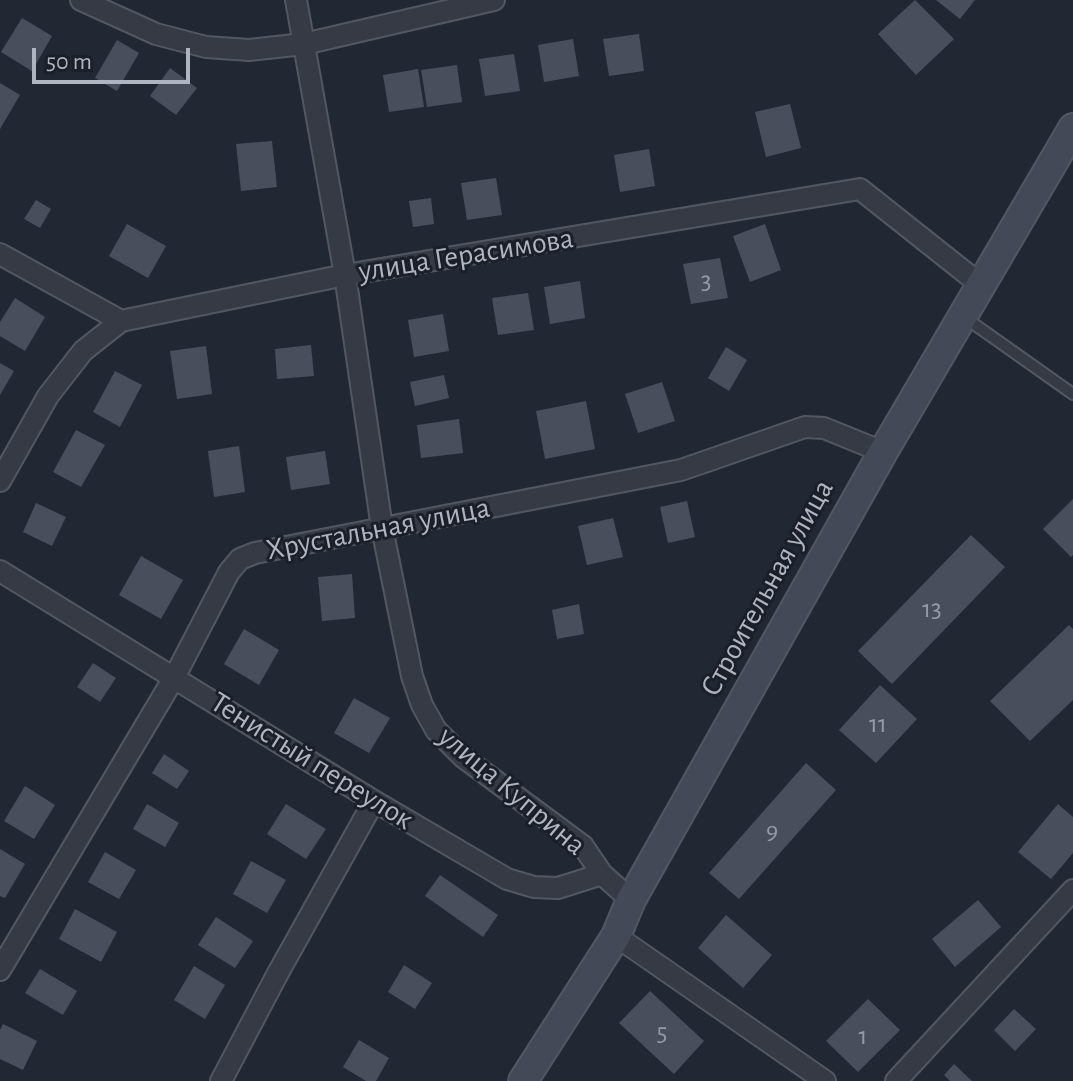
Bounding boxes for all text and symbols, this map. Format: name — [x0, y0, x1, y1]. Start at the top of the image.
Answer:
scale bar — [36, 32, 194, 82]
text: 50 m — [46, 50, 92, 74]
street label: улица Герасимова — [356, 220, 576, 290]
house number: 3 — [701, 265, 711, 297]
street label: Строительная улица — [693, 473, 841, 703]
street label: Хрустальная улица — [263, 490, 493, 568]
house number: 13 — [922, 593, 942, 625]
street label: Тенистый переулок — [204, 684, 420, 838]
house number: 11 — [869, 708, 887, 740]
street label: улица Куприна — [431, 719, 593, 863]
house number: 9 — [766, 815, 778, 847]
house number: 5 — [657, 1016, 667, 1048]
house number: 1 — [859, 1020, 867, 1052]

